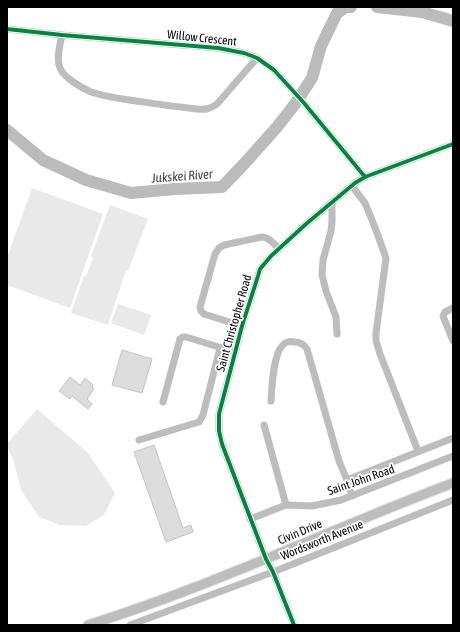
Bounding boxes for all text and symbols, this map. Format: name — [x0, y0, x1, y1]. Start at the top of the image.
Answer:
street label: Willow Crescent — [167, 27, 238, 49]
water label: Jukskei River — [150, 166, 214, 186]
street label: Saint Christopher Road — [213, 273, 255, 373]
street label: Saint John Road — [326, 462, 396, 498]
street label: Civin Drive — [276, 516, 324, 548]
street label: Wordsworth Avenue — [279, 517, 365, 563]

